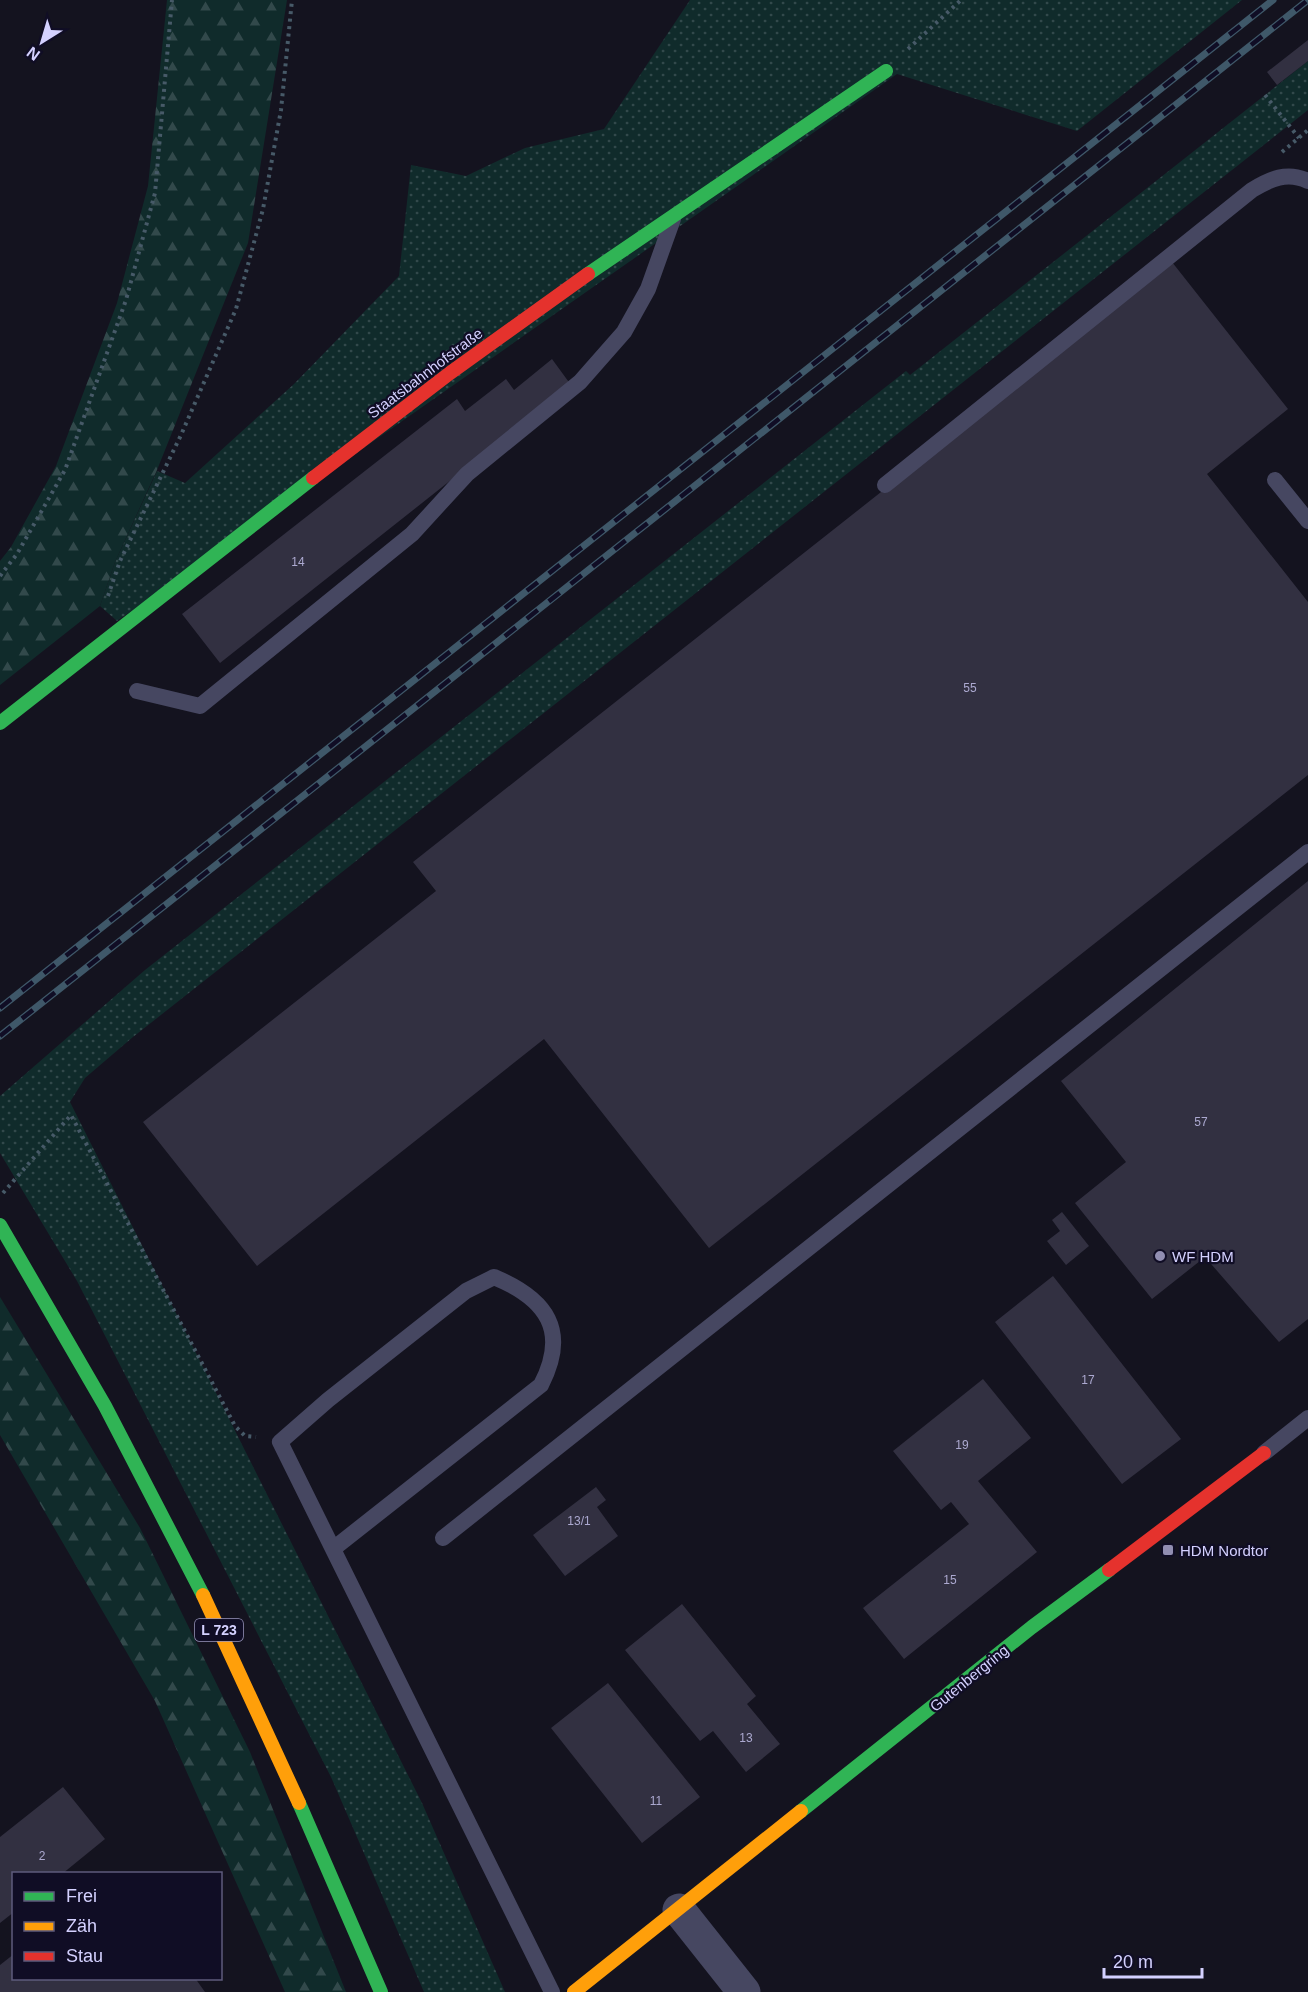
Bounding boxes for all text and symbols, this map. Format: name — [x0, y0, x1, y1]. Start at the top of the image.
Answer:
north arrow — [12, 12, 72, 72]
text: N — [24, 43, 43, 64]
street label: Staatsbahnhofstraße — [364, 324, 486, 422]
house number: 14 — [291, 555, 305, 569]
house number: 55 — [963, 681, 977, 695]
house number: 57 — [1194, 1115, 1208, 1129]
place label: WF HDM — [1172, 1248, 1234, 1265]
marker: WF HDM — [1153, 1249, 1167, 1263]
house number: 17 — [1081, 1373, 1095, 1387]
house number: 19 — [955, 1438, 969, 1452]
house number: 13/1 — [567, 1514, 591, 1528]
place label: HDM Nordtor — [1180, 1542, 1268, 1559]
marker: HDM Nordtor — [1161, 1543, 1175, 1557]
house number: 15 — [943, 1573, 957, 1587]
road number: L 723 — [195, 1619, 243, 1641]
street label: Gutenbergring — [926, 1641, 1012, 1715]
house number: 13 — [739, 1731, 753, 1745]
house number: 11 — [650, 1794, 663, 1808]
house number: 2 — [39, 1849, 46, 1863]
legend — [12, 1872, 222, 1980]
text: Frei — [66, 1886, 97, 1906]
text: Zäh — [66, 1916, 97, 1936]
scale bar — [1104, 1941, 1202, 1979]
text: Stau — [66, 1946, 103, 1966]
text: 20 m — [1113, 1952, 1153, 1972]

